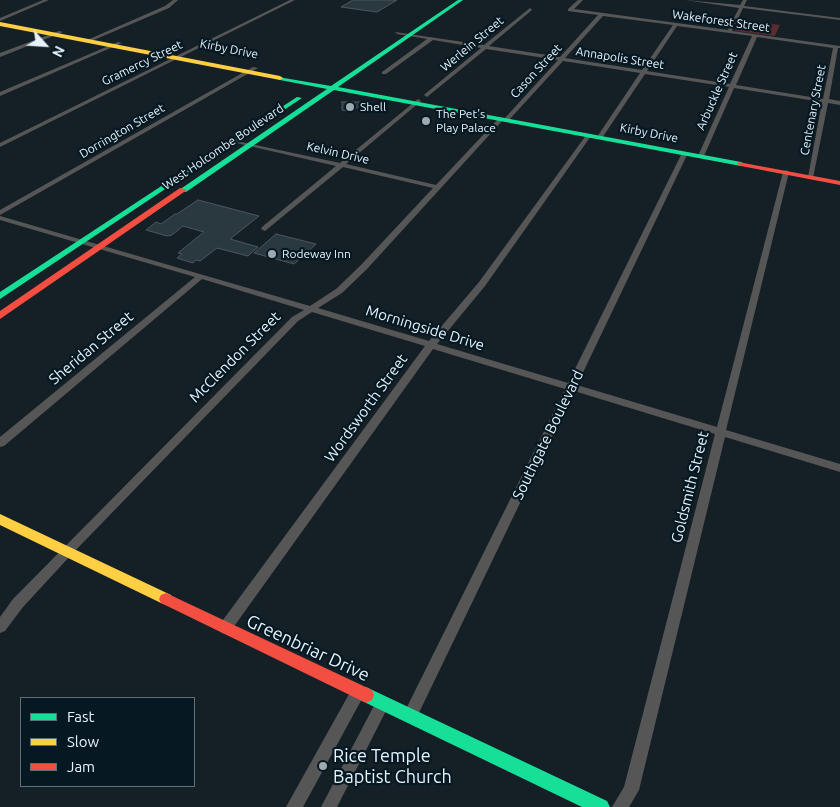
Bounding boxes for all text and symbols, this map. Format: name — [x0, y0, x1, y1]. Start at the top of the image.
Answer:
street label: Wakeforest Street — [671, 7, 771, 35]
street label: Werlein Street — [438, 13, 506, 75]
north arrow — [20, 20, 70, 70]
street label: Kirby Drive — [199, 36, 259, 62]
street label: Gramercy Street — [99, 37, 185, 89]
street label: Cason Street — [507, 41, 565, 101]
text: N — [49, 43, 68, 60]
street label: Annapolis Street — [575, 44, 665, 72]
street label: Arbuckle Street — [693, 50, 741, 132]
street label: Centenary Street — [797, 63, 829, 157]
place label: Shell — [360, 100, 386, 114]
street label: Dorrington Street — [77, 101, 167, 161]
street label: West Holcombe Boulevard — [160, 101, 286, 193]
marker: Shell — [344, 101, 356, 113]
place label: The Pet's Play Palace — [436, 107, 496, 135]
marker: The Pet's Play Palace — [420, 115, 432, 127]
street label: Kirby Drive — [619, 120, 679, 146]
street label: Kelvin Drive — [305, 139, 371, 167]
place label: Rodeway Inn — [282, 247, 351, 261]
marker: Rodeway Inn — [266, 248, 278, 260]
street label: Morningside Drive — [364, 301, 486, 355]
street label: Sheridan Street — [45, 308, 137, 388]
street label: McClendon Street — [186, 308, 284, 406]
street label: Wordsworth Street — [321, 350, 411, 466]
street label: Southgate Boulevard — [509, 367, 587, 503]
street label: Goldsmith Street — [667, 429, 713, 545]
street label: Greenbriar Drive — [243, 610, 373, 686]
legend — [20, 697, 195, 787]
text: Fast — [67, 708, 94, 725]
text: Slow — [67, 733, 99, 750]
place label: Rice Temple Baptist Church — [333, 745, 452, 788]
text: Jam — [67, 758, 95, 775]
marker: Rice Temple Baptist Church — [317, 760, 329, 772]

